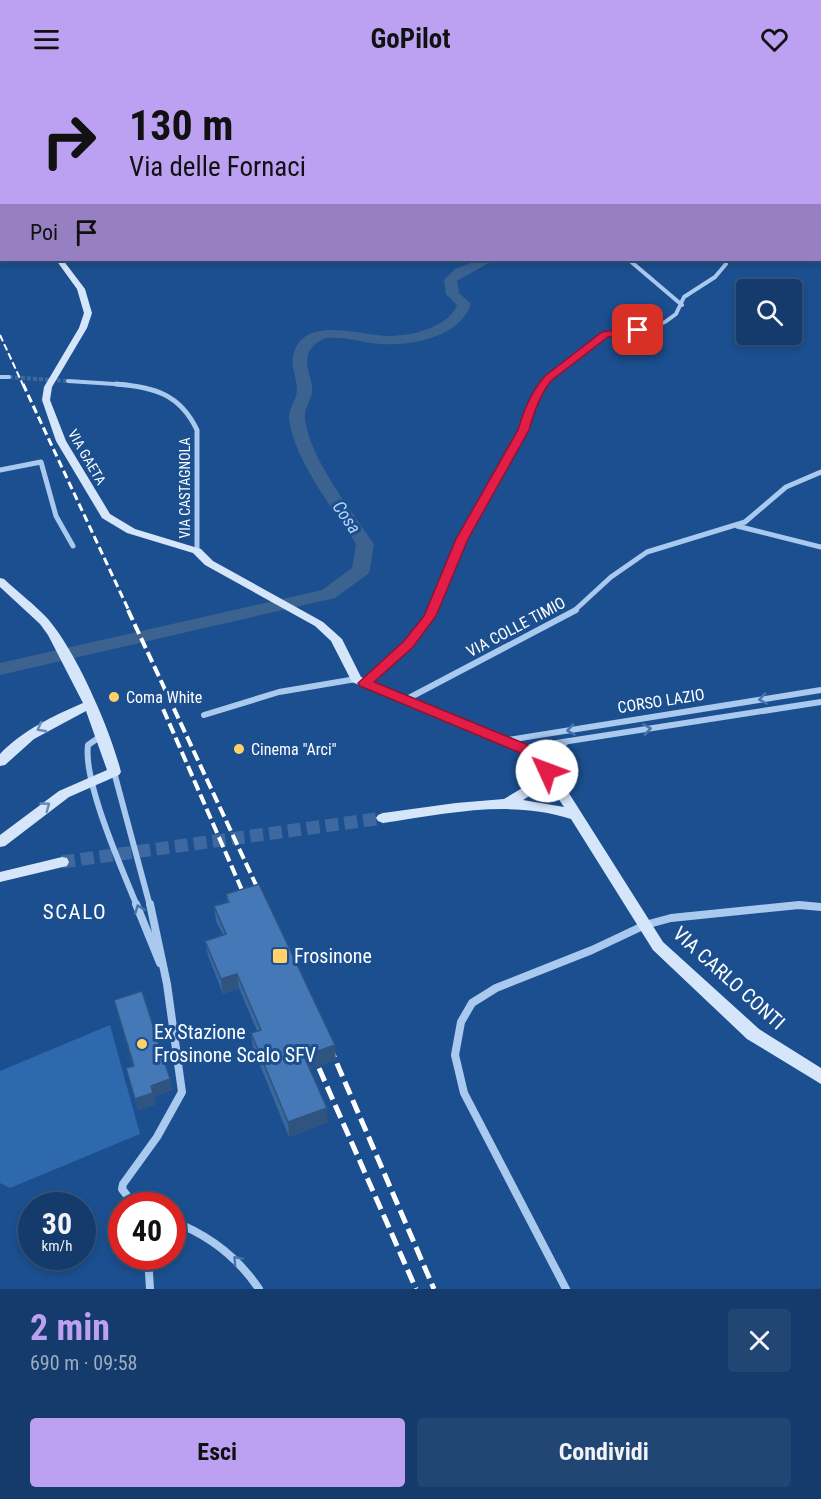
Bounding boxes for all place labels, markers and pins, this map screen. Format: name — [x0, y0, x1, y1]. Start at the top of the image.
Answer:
pin — [612, 304, 663, 355]
place label: Coma White — [126, 688, 202, 707]
marker: Coma White — [107, 690, 121, 704]
place label: Cinema "Arci" — [251, 740, 337, 759]
marker: Cinema "Arci" — [232, 742, 246, 756]
place label: Frosinone — [294, 944, 372, 968]
marker: Frosinone — [271, 947, 289, 965]
place label: Ex Stazione Frosinone Scalo SFV — [154, 1020, 316, 1067]
marker: Ex Stazione Frosinone Scalo SFV — [135, 1037, 149, 1051]

